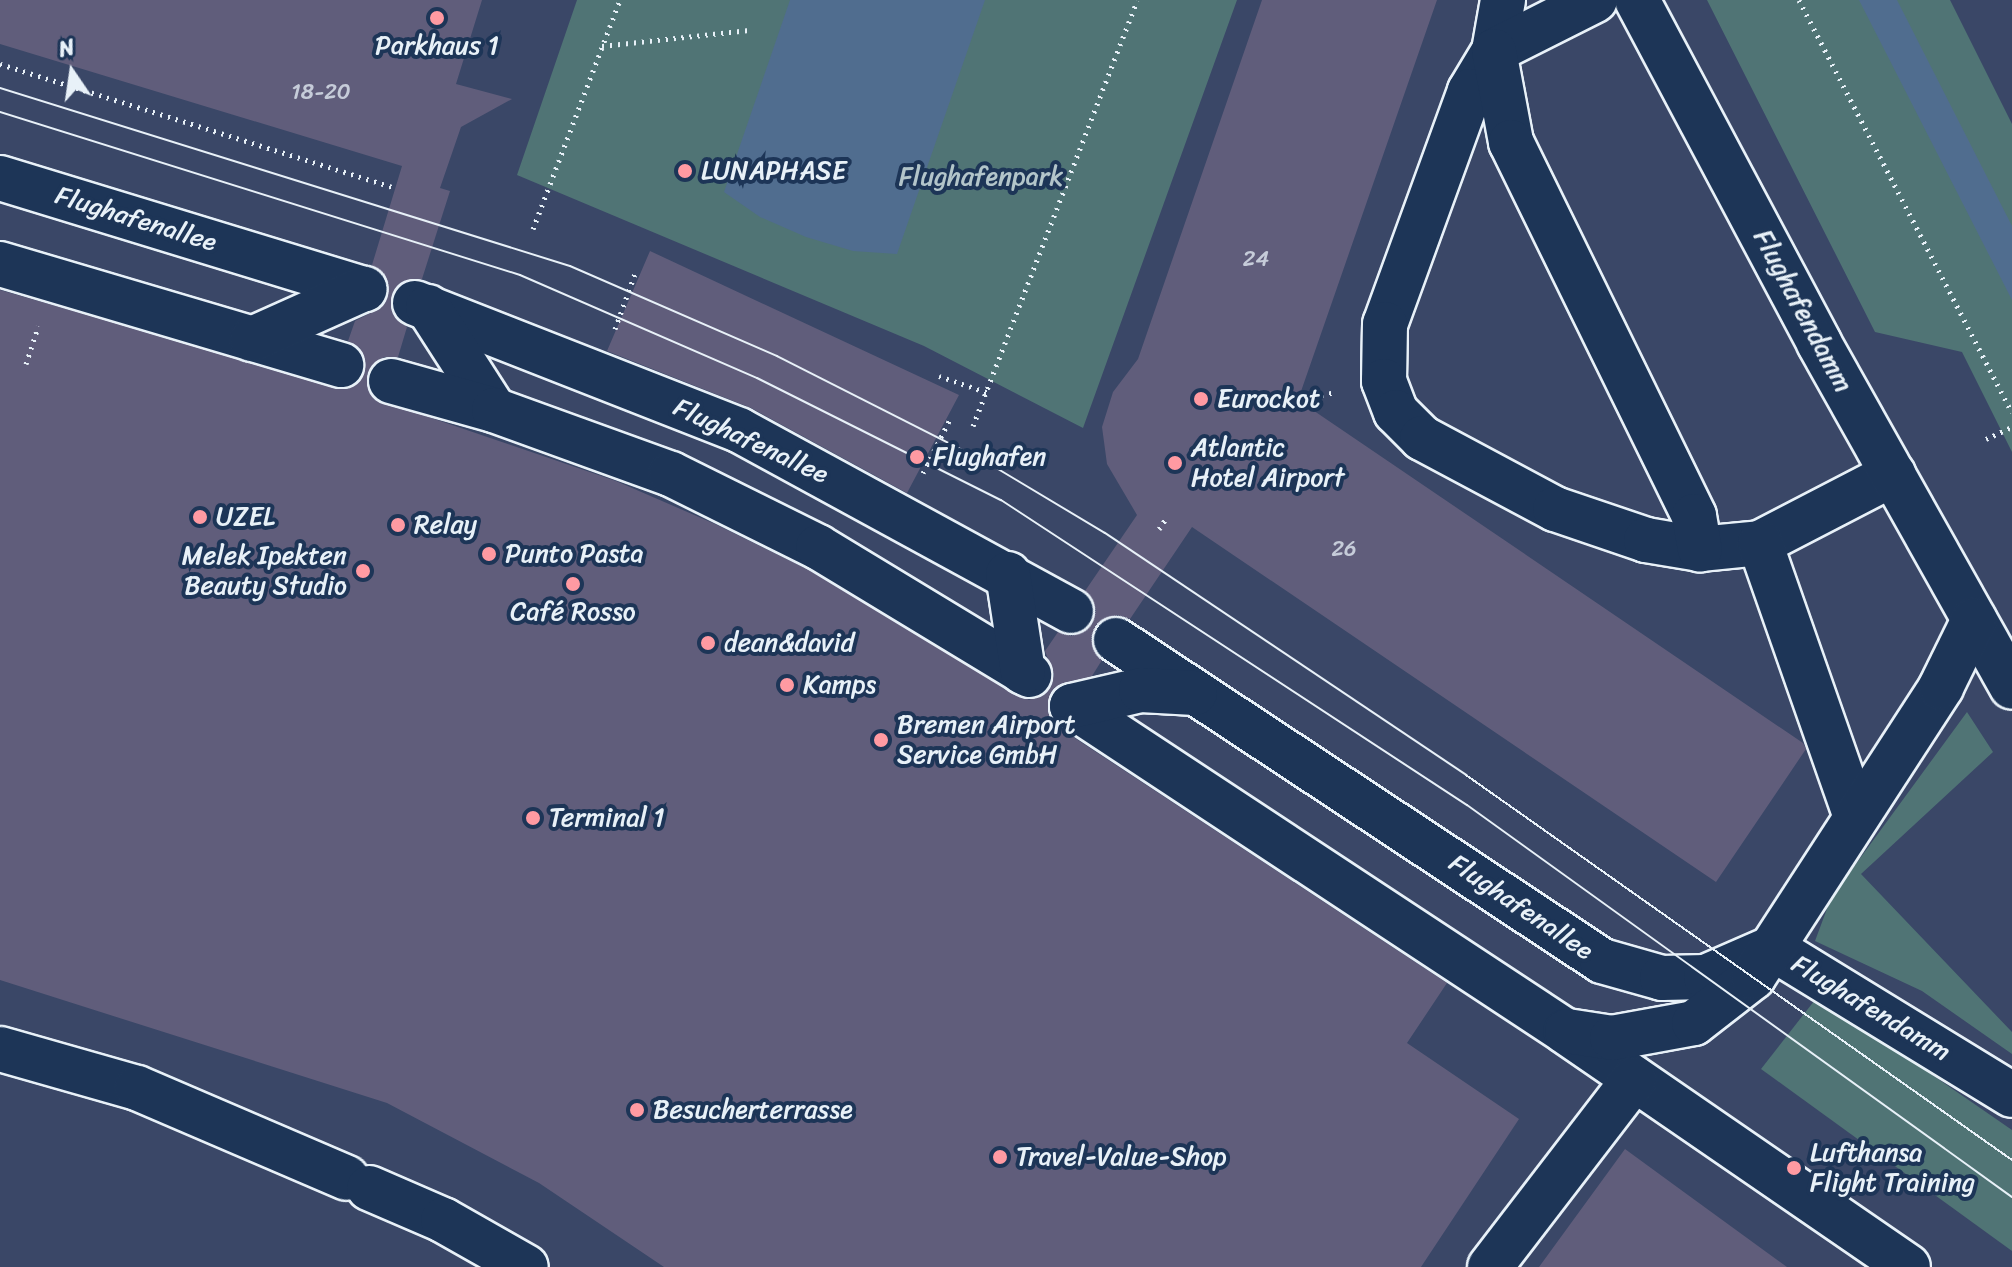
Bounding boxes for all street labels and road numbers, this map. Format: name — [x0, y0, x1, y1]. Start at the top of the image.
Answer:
street label: Flughafenallee — [52, 180, 220, 258]
street label: Flughafendamm — [1747, 224, 1859, 398]
street label: Flughafenallee — [669, 392, 833, 490]
street label: Flughafenallee — [1443, 847, 1599, 967]
street label: Flughafendamm — [1786, 948, 1956, 1068]

